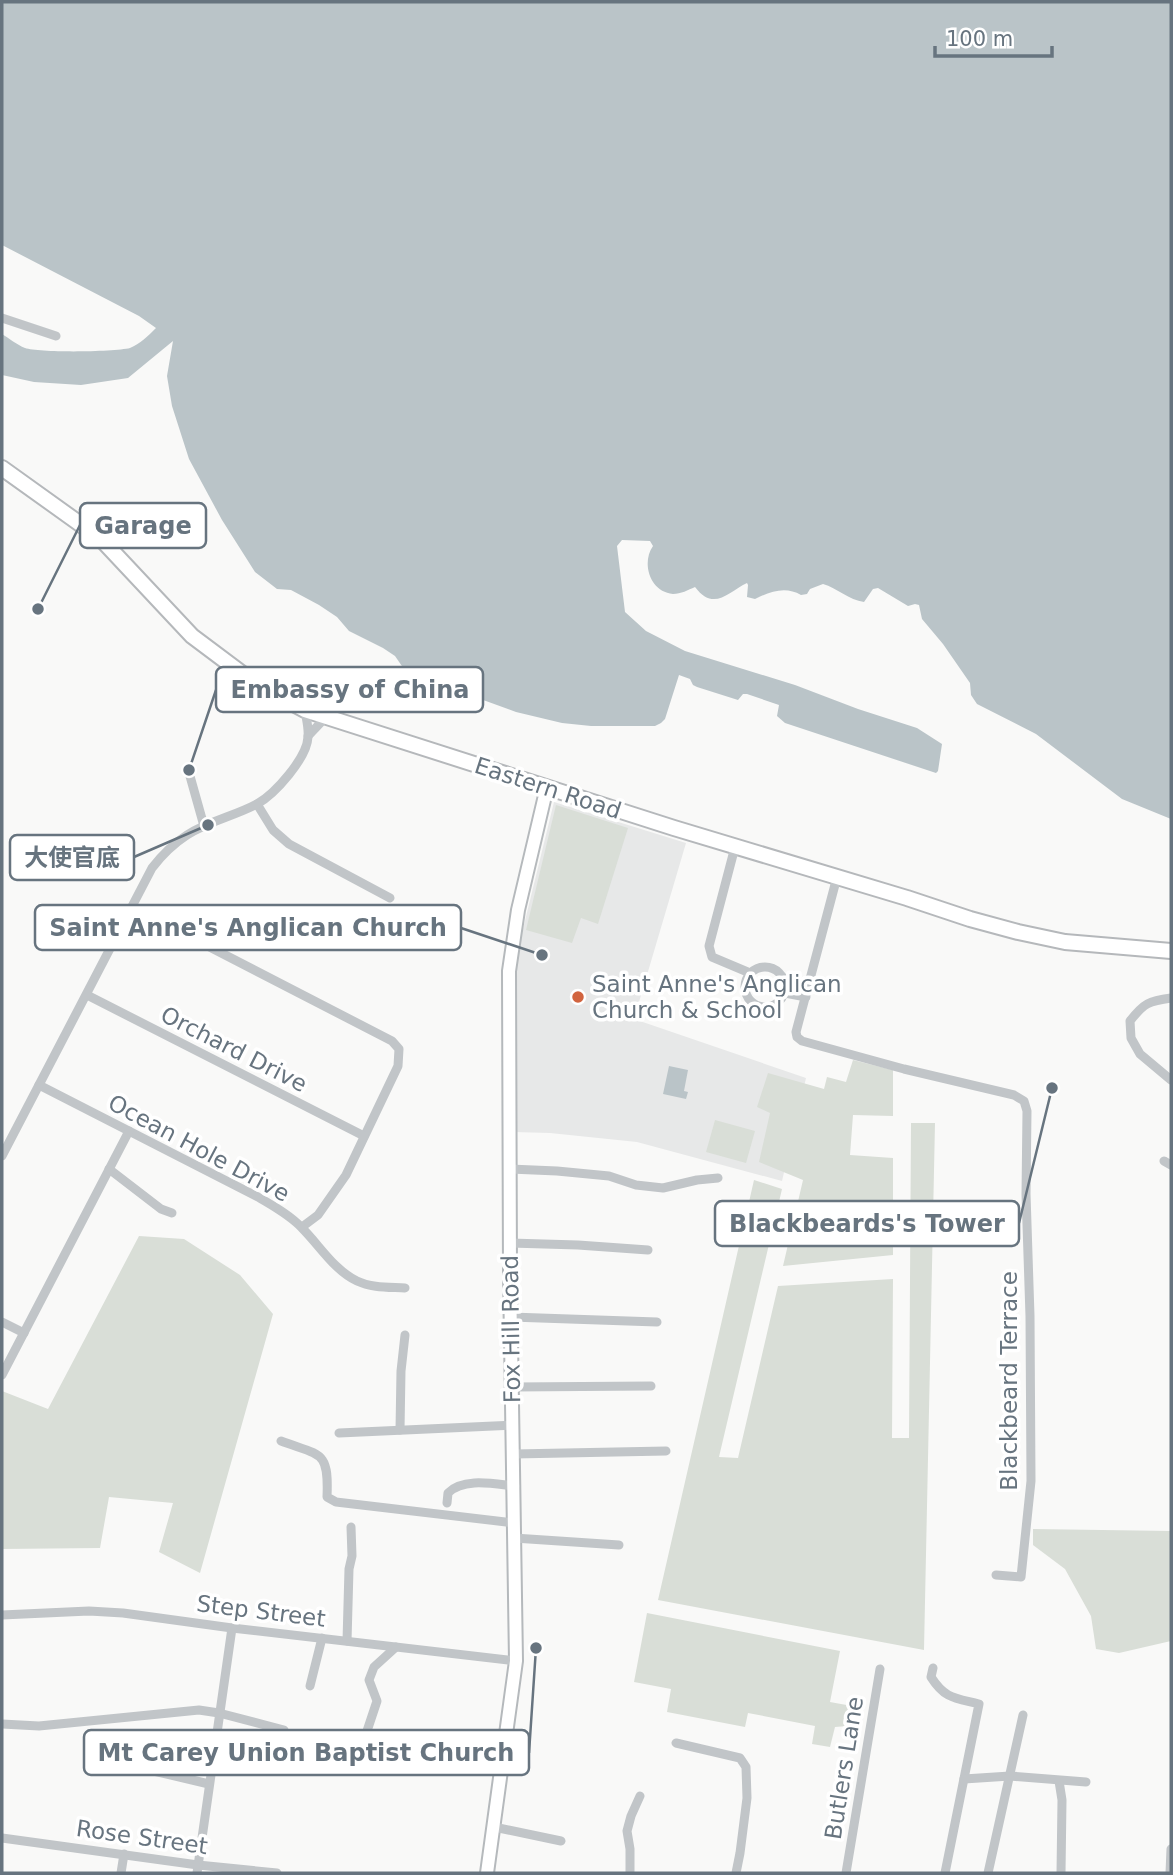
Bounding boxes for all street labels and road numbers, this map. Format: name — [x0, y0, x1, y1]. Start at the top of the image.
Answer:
street label: Eastern Road — [471, 752, 625, 824]
street label: Orchard Drive — [157, 1001, 311, 1097]
street label: Ocean Hole Drive — [104, 1089, 294, 1207]
street label: Fox Hill Road — [497, 1255, 525, 1403]
street label: Blackbeard Terrace — [996, 1271, 1022, 1491]
street label: Step Street — [195, 1590, 327, 1632]
street label: Butlers Lane — [820, 1695, 868, 1841]
street label: Rose Street — [75, 1815, 209, 1859]

